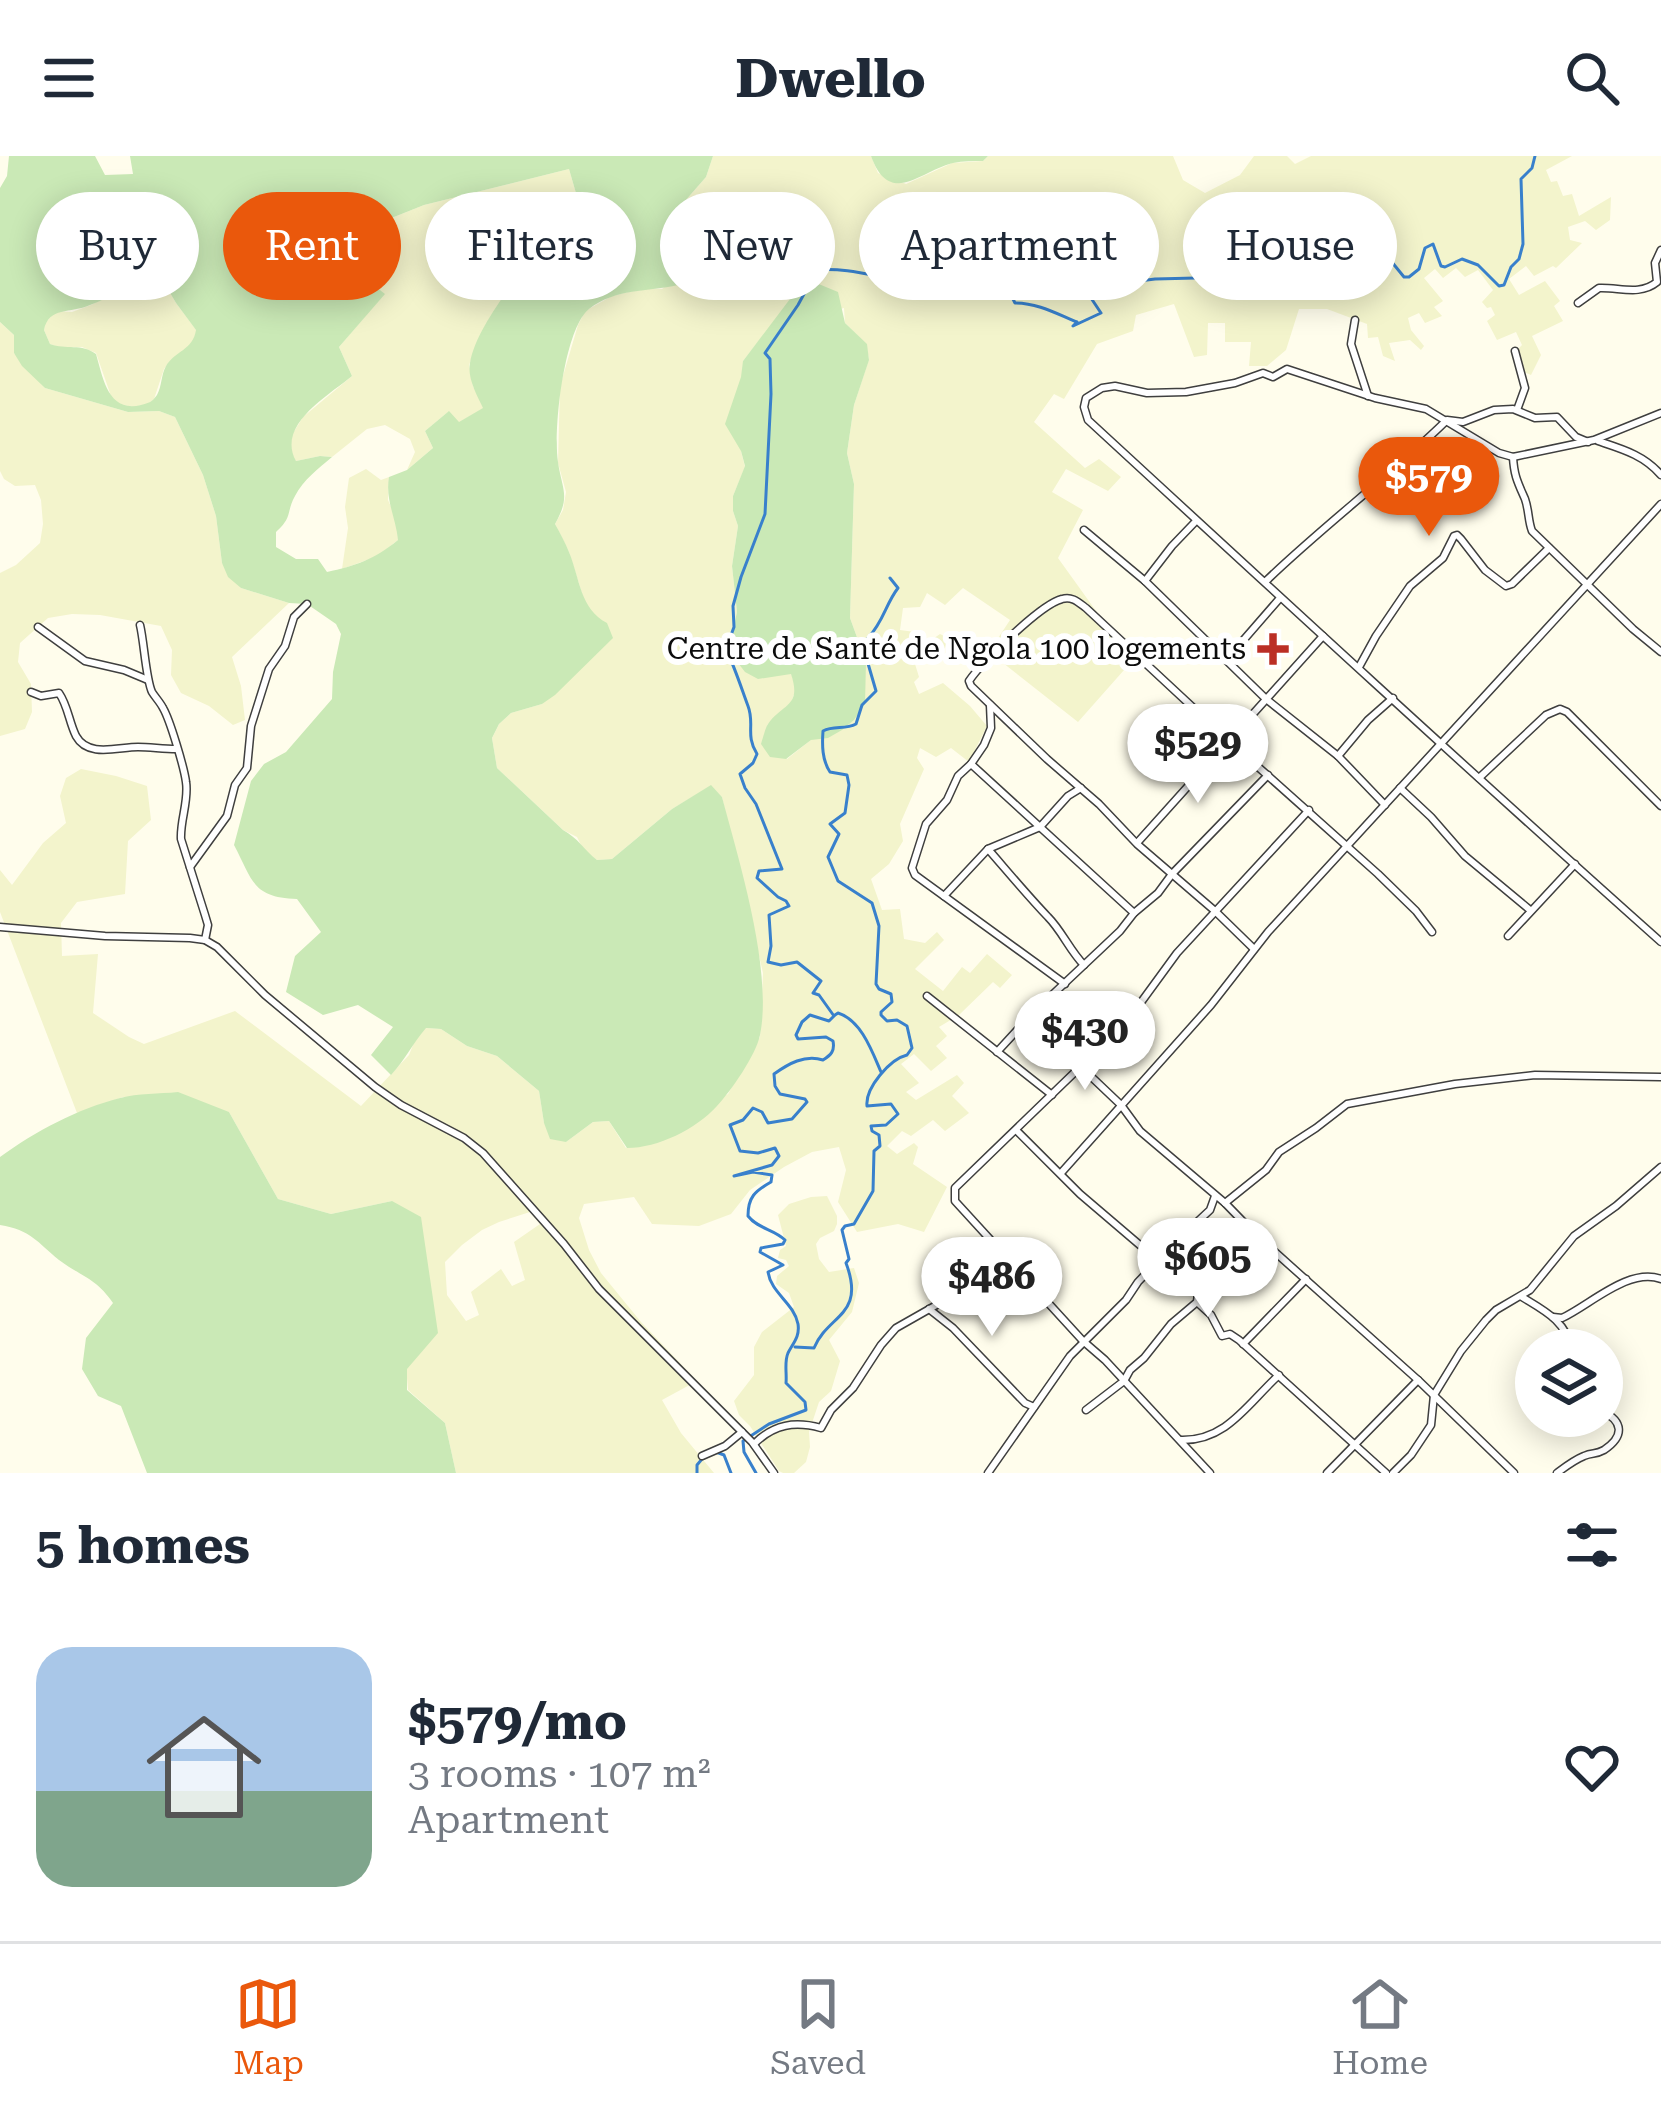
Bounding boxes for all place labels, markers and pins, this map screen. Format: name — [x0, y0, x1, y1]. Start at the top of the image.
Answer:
pin: $579 — [1358, 437, 1500, 539]
place label: Centre de Santé de Ngola 100 logements — [667, 631, 1246, 666]
marker: Centre de Santé de Ngola 100 logements — [1257, 633, 1289, 665]
pin: $529 — [1127, 704, 1269, 806]
pin: $430 — [1014, 991, 1156, 1093]
pin: $605 — [1137, 1218, 1279, 1320]
pin: $486 — [921, 1237, 1063, 1339]

